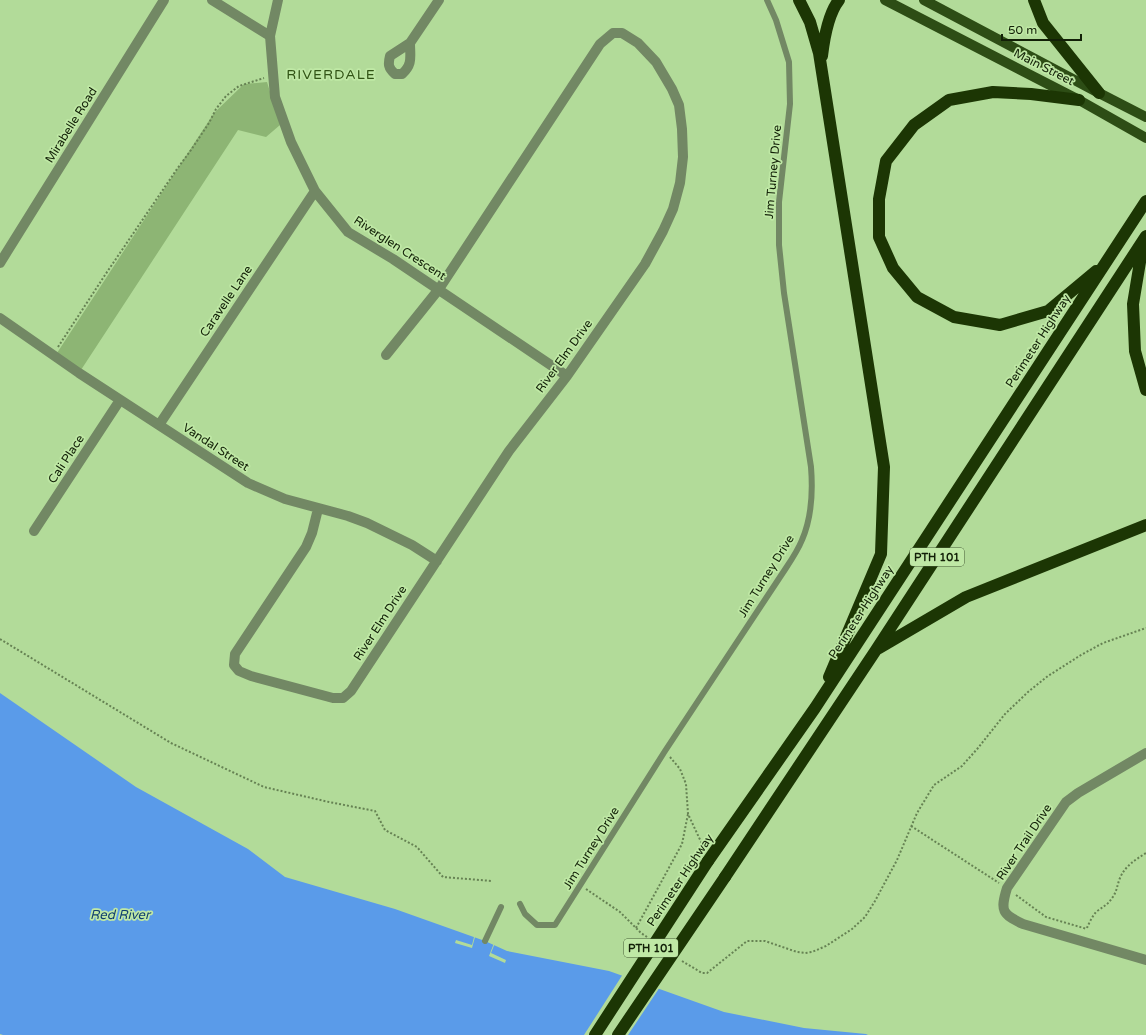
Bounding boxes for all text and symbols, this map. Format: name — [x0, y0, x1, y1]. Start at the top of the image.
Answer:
scale bar — [1002, 16, 1081, 42]
text: 50 m — [1008, 23, 1037, 37]
street label: Main Street — [1011, 46, 1077, 88]
district label: RIVERDALE — [286, 66, 376, 83]
street label: Mirabelle Road — [42, 85, 100, 165]
street label: Jim Turney Drive — [762, 124, 784, 220]
street label: Riverglen Crescent — [351, 213, 449, 283]
street label: Caravelle Lane — [197, 262, 255, 339]
street label: Perimeter Highway — [1003, 291, 1074, 390]
street label: River Elm Drive — [533, 317, 595, 395]
street label: Vandal Street — [180, 420, 252, 474]
street label: Cali Place — [45, 432, 87, 486]
street label: Jim Turney Drive — [735, 532, 797, 620]
road number: PTH 101 — [910, 548, 964, 566]
street label: Perimeter Highway — [826, 562, 897, 661]
street label: River Elm Drive — [351, 583, 410, 663]
street label: River Trail Drive — [993, 801, 1055, 883]
street label: Jim Turney Drive — [560, 804, 622, 892]
street label: Perimeter Highway — [644, 831, 716, 929]
water label: Red River — [90, 907, 152, 923]
road number: PTH 101 — [624, 939, 678, 957]

